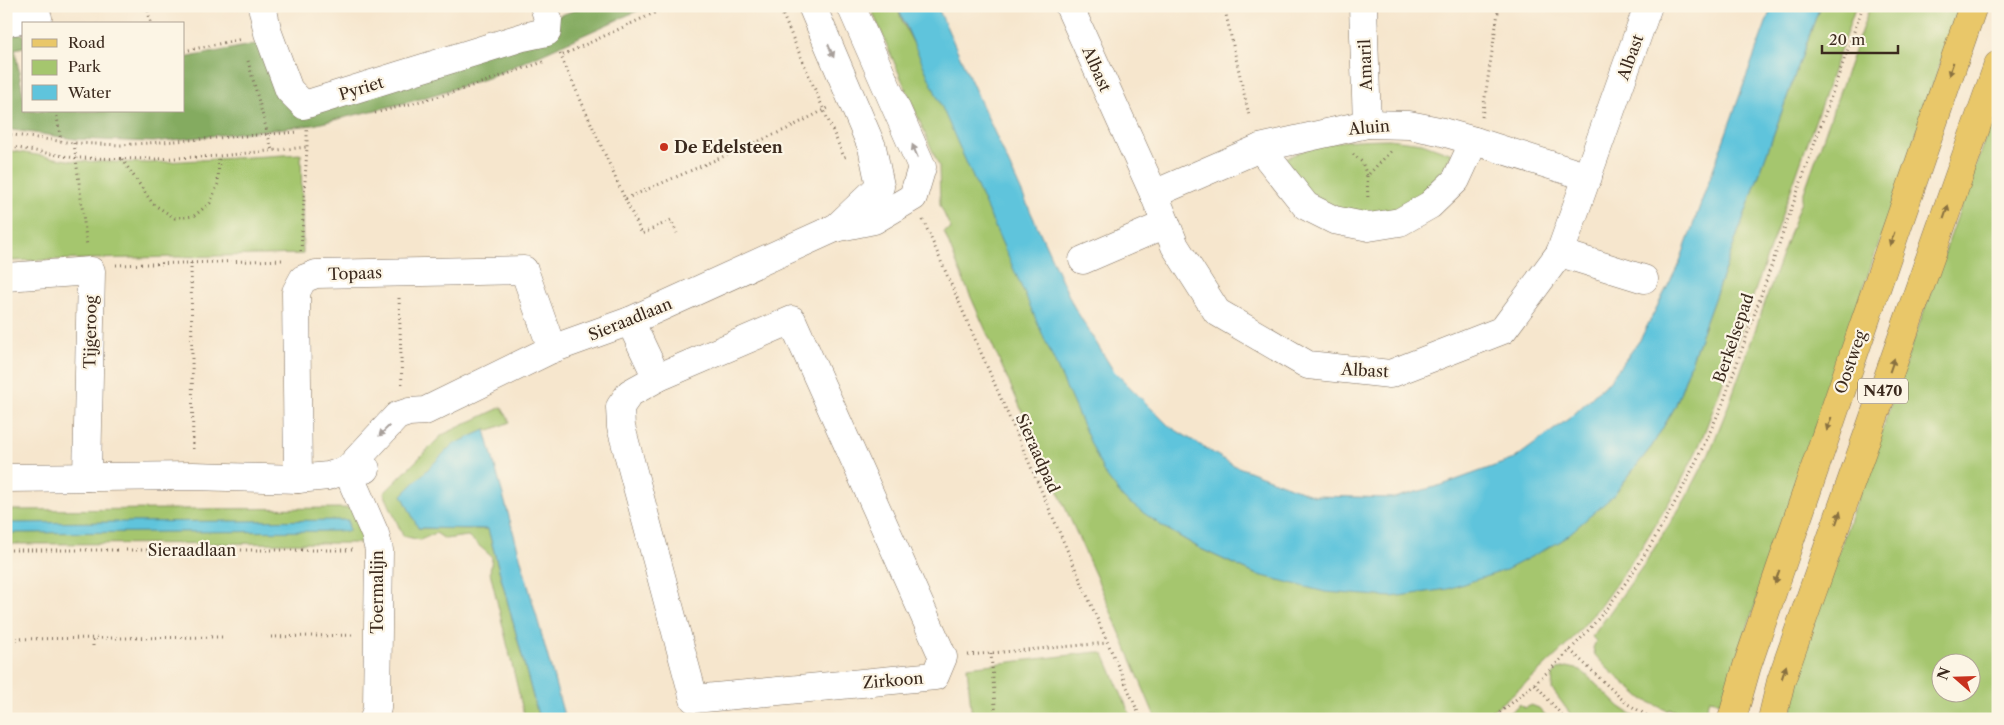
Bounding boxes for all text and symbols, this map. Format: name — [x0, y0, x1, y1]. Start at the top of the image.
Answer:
legend — [22, 22, 185, 112]
scale bar — [1822, 22, 1898, 54]
text: 20 m — [1829, 30, 1865, 49]
street label: Albast — [1612, 31, 1648, 84]
text: Road — [68, 33, 105, 52]
street label: Amaril — [1354, 39, 1376, 92]
street label: Albast — [1078, 42, 1116, 95]
one-way arrow — [827, 44, 835, 58]
text: Park — [68, 57, 102, 76]
one-way arrow — [1947, 62, 1955, 77]
street label: Pyriet — [336, 72, 386, 104]
text: Water — [67, 83, 112, 102]
street label: Aluin — [1347, 115, 1390, 139]
place label: De Edelsteen — [674, 137, 783, 157]
marker: De Edelsteen — [658, 141, 670, 153]
one-way arrow — [911, 144, 919, 158]
one-way arrow — [1942, 204, 1950, 219]
one-way arrow — [1888, 232, 1896, 247]
street label: Topaas — [328, 262, 382, 284]
street label: Berkelsepad — [1708, 290, 1758, 385]
street label: Sieraadlaan — [585, 293, 675, 345]
street label: Tijgeroog — [79, 295, 101, 369]
street label: Oostweg — [1830, 327, 1870, 396]
one-way arrow — [1888, 357, 1896, 372]
street label: Albast — [1340, 359, 1389, 381]
road number: N470 — [1858, 378, 1908, 404]
street label: Sieraadpad — [1012, 410, 1064, 496]
one-way arrow — [1825, 416, 1832, 431]
one-way arrow — [378, 424, 390, 436]
one-way arrow — [1835, 511, 1842, 526]
street label: Sieraadlaan — [148, 540, 236, 560]
street label: Toermalijn — [367, 550, 387, 634]
one-way arrow — [1773, 570, 1780, 585]
north arrow — [1932, 652, 1982, 702]
one-way arrow — [1781, 664, 1788, 679]
text: N — [1933, 665, 1954, 682]
street label: Zirkoon — [862, 667, 924, 693]

